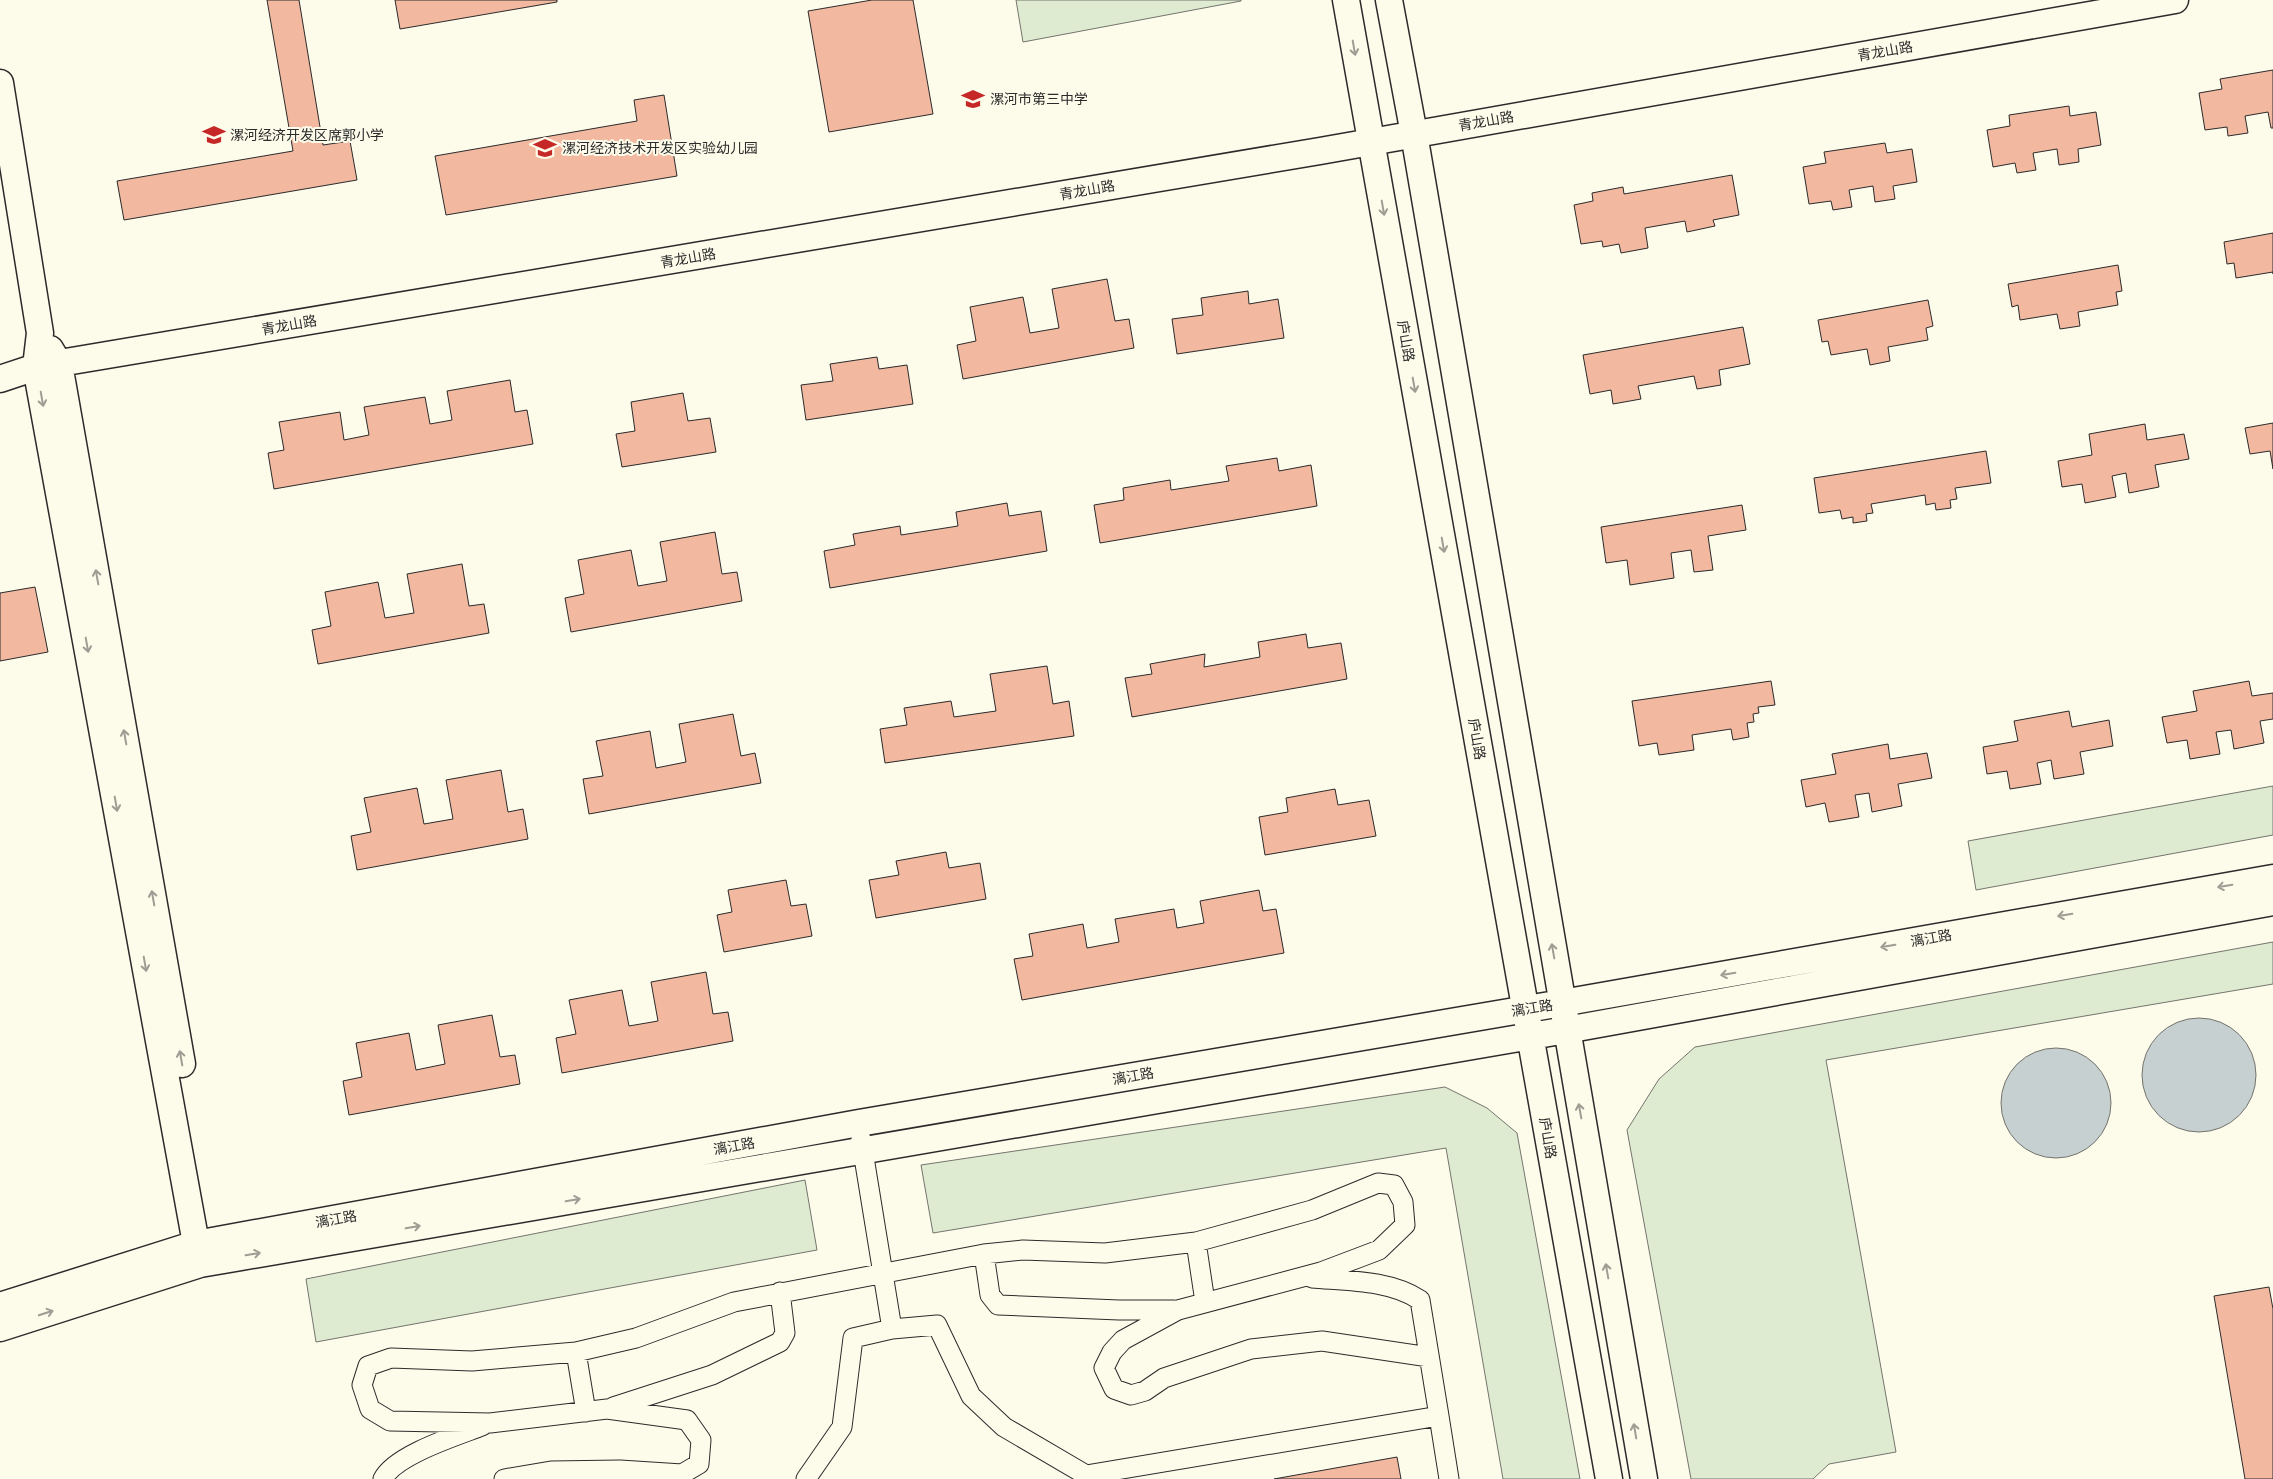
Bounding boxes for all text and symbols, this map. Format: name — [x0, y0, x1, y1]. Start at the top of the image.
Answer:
street label: 青龙山路 — [1856, 38, 1914, 64]
one-way arrow — [1350, 40, 1360, 56]
school or university icon: 漯河市第三中学 — [960, 86, 986, 112]
place label: 漯河市第三中学 — [990, 91, 1088, 107]
street label: 青龙山路 — [1457, 108, 1515, 134]
school or university icon: 漯河经济开发区席郭小学 — [201, 122, 227, 148]
place label: 漯河经济开发区席郭小学 — [230, 127, 384, 143]
school or university icon: 漯河经济技术开发区实验幼儿园 — [532, 135, 558, 161]
place label: 漯河经济技术开发区实验幼儿园 — [562, 140, 758, 156]
street label: 青龙山路 — [1058, 177, 1116, 203]
one-way arrow — [1378, 200, 1388, 216]
street label: 青龙山路 — [659, 245, 717, 271]
street label: 青龙山路 — [260, 312, 318, 338]
street label: 庐山路 — [1394, 319, 1417, 363]
one-way arrow — [1410, 377, 1420, 393]
one-way arrow — [37, 390, 47, 406]
one-way arrow — [1438, 537, 1448, 553]
one-way arrow — [91, 570, 101, 586]
one-way arrow — [82, 636, 92, 652]
street label: 庐山路 — [1465, 717, 1488, 761]
one-way arrow — [119, 730, 129, 746]
one-way arrow — [111, 796, 121, 812]
one-way arrow — [2217, 882, 2233, 892]
one-way arrow — [147, 890, 157, 906]
one-way arrow — [2057, 910, 2073, 920]
street label: 漓江路 — [1909, 926, 1953, 950]
one-way arrow — [1880, 941, 1896, 951]
one-way arrow — [1547, 943, 1557, 959]
one-way arrow — [141, 956, 150, 972]
one-way arrow — [1720, 970, 1736, 980]
street label: 漓江路 — [1510, 997, 1554, 1019]
one-way arrow — [175, 1050, 185, 1066]
street label: 漓江路 — [1111, 1064, 1155, 1088]
one-way arrow — [1574, 1103, 1584, 1119]
street label: 庐山路 — [1536, 1116, 1559, 1160]
street label: 漓江路 — [712, 1134, 756, 1158]
one-way arrow — [565, 1194, 581, 1204]
street label: 漓江路 — [314, 1207, 358, 1231]
one-way arrow — [405, 1222, 421, 1232]
one-way arrow — [245, 1249, 261, 1259]
one-way arrow — [1602, 1263, 1612, 1279]
one-way arrow — [38, 1308, 54, 1317]
one-way arrow — [1630, 1423, 1640, 1439]

